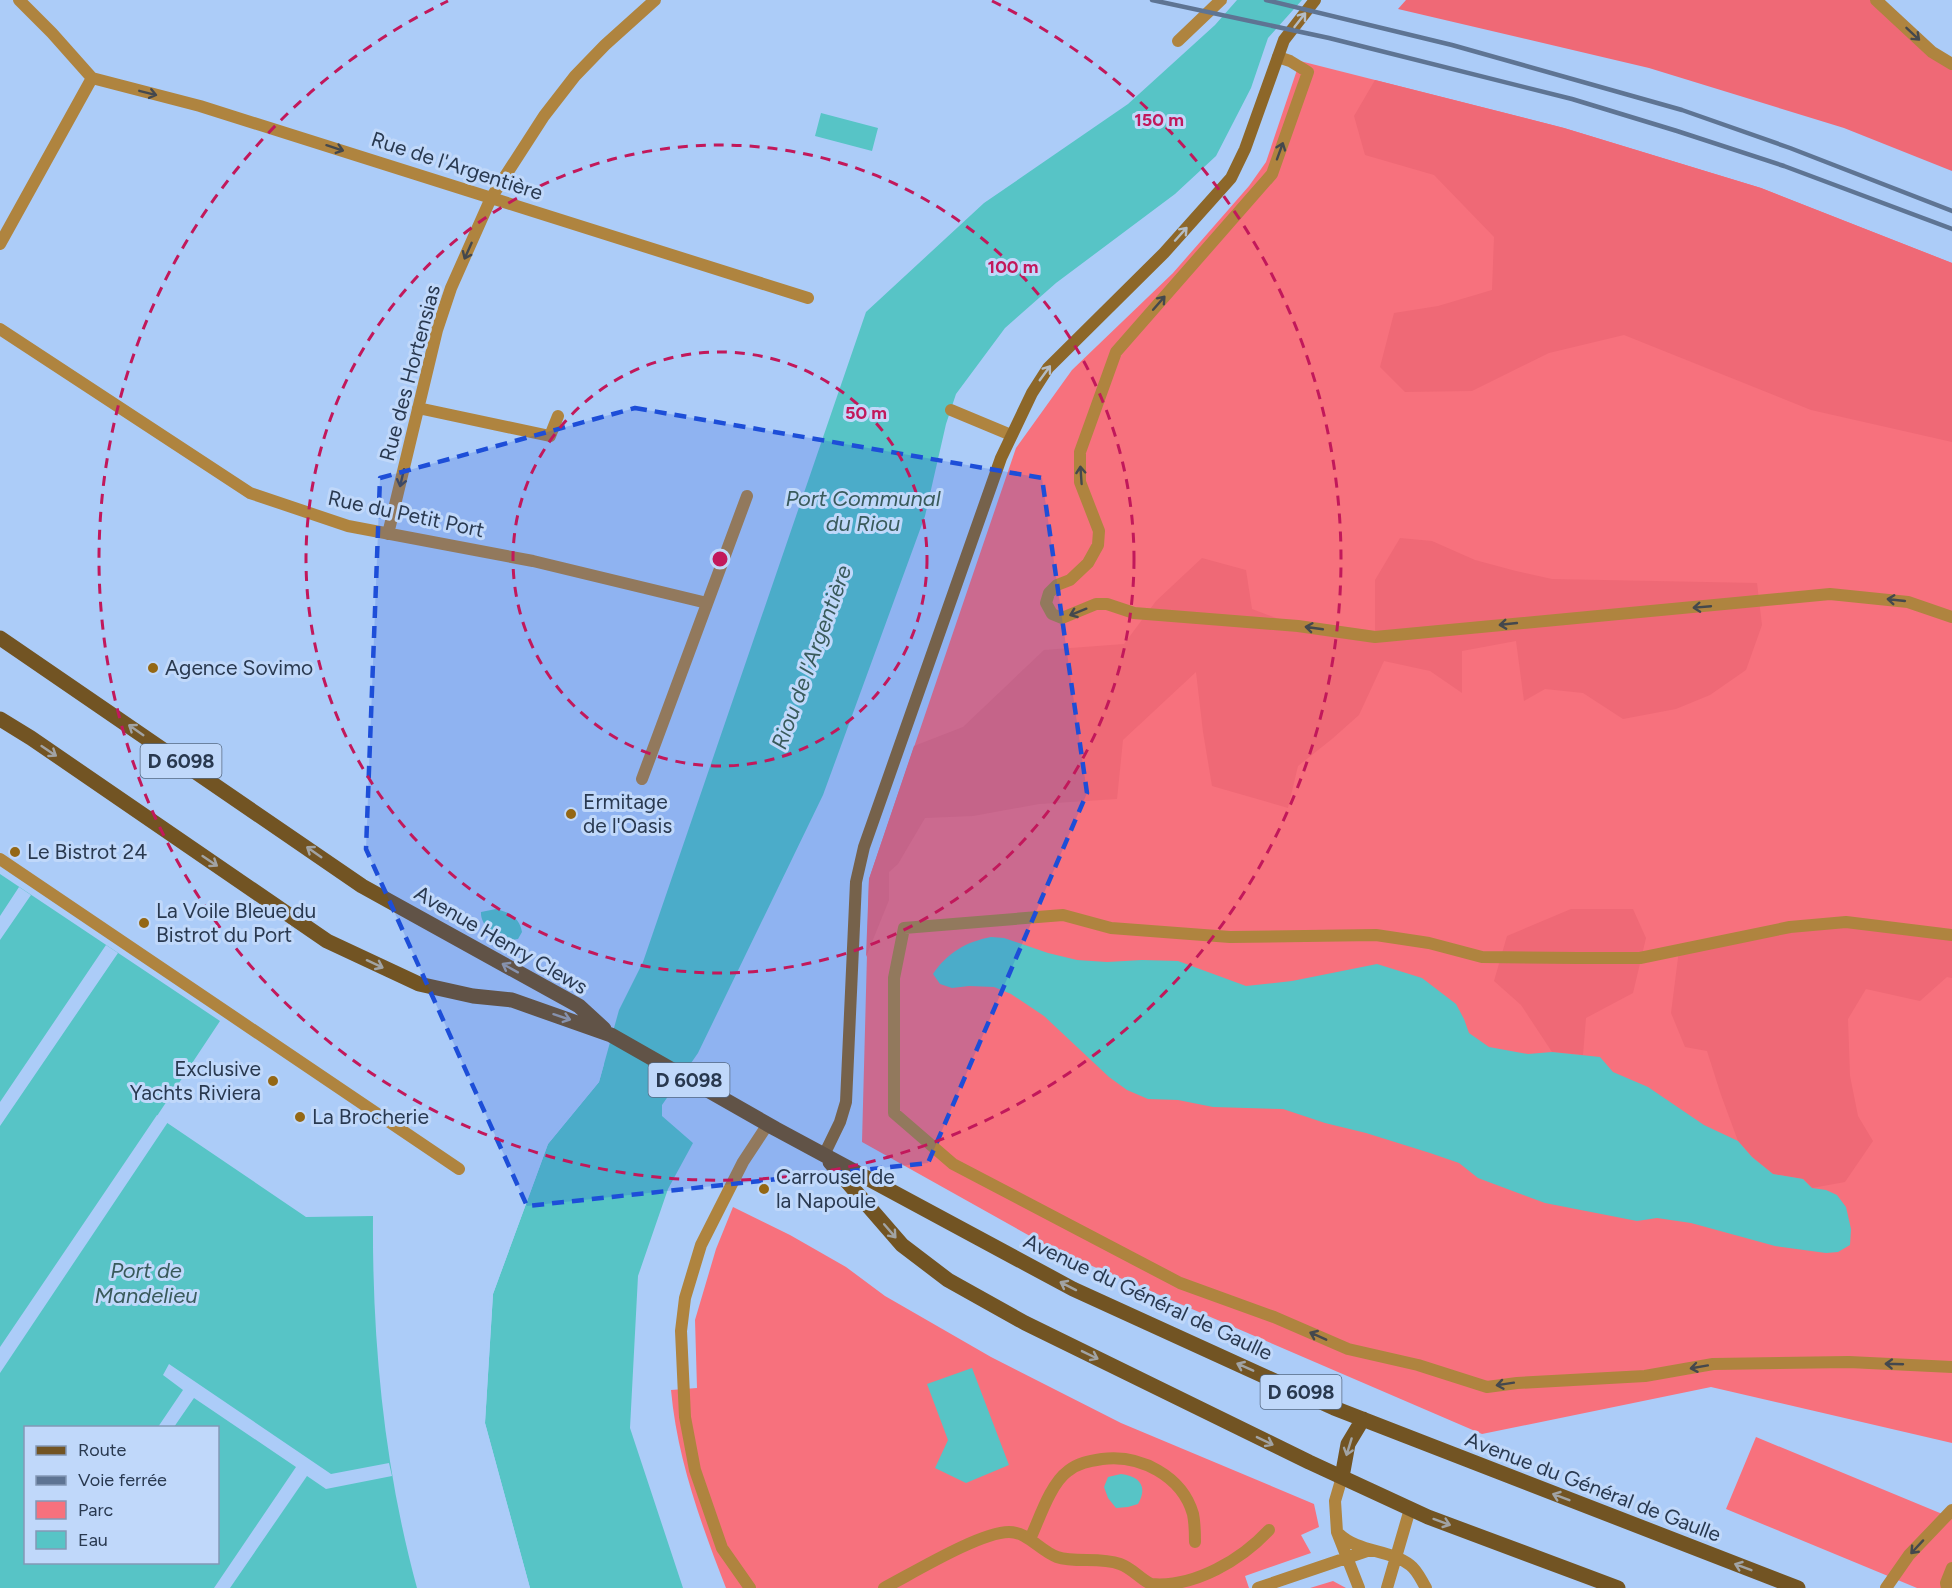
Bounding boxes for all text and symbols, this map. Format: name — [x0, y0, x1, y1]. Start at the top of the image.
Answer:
one-way arrow — [1293, 12, 1306, 28]
one-way arrow — [1905, 27, 1920, 41]
one-way arrow — [139, 87, 158, 99]
text: 150 m — [1134, 109, 1184, 131]
street label: Rue de l'Argentière — [368, 126, 546, 205]
one-way arrow — [325, 143, 344, 154]
one-way arrow — [1275, 143, 1286, 161]
one-way arrow — [1174, 227, 1188, 242]
one-way arrow — [461, 242, 473, 260]
text: 100 m — [988, 256, 1038, 278]
street label: Rue des Hortensias — [374, 282, 445, 464]
one-way arrow — [1152, 296, 1166, 311]
one-way arrow — [1039, 366, 1051, 382]
text: 50 m — [845, 402, 887, 424]
one-way arrow — [1075, 466, 1086, 485]
one-way arrow — [395, 468, 407, 487]
street label: Rue du Petit Port — [326, 485, 487, 542]
water label: Port Communal du Riou — [785, 485, 941, 537]
centre of rings — [710, 549, 730, 569]
water label: Riou de l'Argentière — [766, 561, 857, 753]
one-way arrow — [1887, 594, 1907, 605]
one-way arrow — [1693, 601, 1713, 612]
one-way arrow — [1069, 607, 1088, 618]
one-way arrow — [1499, 619, 1518, 630]
one-way arrow — [1305, 623, 1325, 634]
place label: Agence Sovimo — [165, 655, 313, 680]
marker: Agence Sovimo — [146, 661, 160, 675]
one-way arrow — [129, 724, 145, 736]
road number: D 6098 — [140, 744, 222, 778]
one-way arrow — [40, 745, 57, 757]
place label: Ermitage de l'Oasis — [583, 789, 672, 838]
marker: Ermitage de l'Oasis — [564, 807, 578, 821]
place label: Le Bistrot 24 — [27, 839, 147, 864]
marker: Le Bistrot 24 — [8, 845, 22, 859]
one-way arrow — [306, 846, 323, 859]
one-way arrow — [201, 855, 218, 867]
street label: Avenue Henry Clews — [410, 880, 592, 999]
place label: La Voile Bleue du Bistrot du Port — [156, 898, 316, 947]
marker: La Voile Bleue du Bistrot du Port — [137, 916, 151, 930]
one-way arrow — [366, 958, 384, 970]
one-way arrow — [502, 962, 519, 974]
one-way arrow — [552, 1012, 571, 1023]
place label: Exclusive Yachts Riviera — [130, 1056, 261, 1105]
road number: D 6098 — [648, 1063, 730, 1097]
marker: Exclusive Yachts Riviera — [266, 1074, 280, 1088]
place label: La Brocherie — [312, 1104, 429, 1129]
marker: La Brocherie — [293, 1110, 307, 1124]
place label: Carrousel de la Napoule — [776, 1164, 895, 1213]
marker: Carrousel de la Napoule — [757, 1182, 771, 1196]
one-way arrow — [883, 1223, 897, 1238]
street label: Avenue du Général de Gaulle — [1020, 1228, 1277, 1365]
water label: Port de Mandelieu — [94, 1257, 198, 1309]
one-way arrow — [1059, 1280, 1077, 1291]
one-way arrow — [1310, 1330, 1328, 1341]
one-way arrow — [1081, 1349, 1099, 1361]
one-way arrow — [1884, 1358, 1904, 1369]
one-way arrow — [1237, 1360, 1255, 1372]
one-way arrow — [1690, 1361, 1709, 1372]
road number: D 6098 — [1260, 1375, 1342, 1409]
one-way arrow — [1496, 1379, 1515, 1390]
legend — [24, 1426, 219, 1564]
street label: Avenue du Général de Gaulle — [1462, 1426, 1725, 1547]
one-way arrow — [1256, 1435, 1274, 1447]
one-way arrow — [1343, 1437, 1354, 1456]
text: Route — [78, 1439, 127, 1461]
text: Voie ferrée — [78, 1469, 167, 1491]
one-way arrow — [1552, 1491, 1571, 1502]
text: Parc — [78, 1499, 114, 1521]
one-way arrow — [1432, 1518, 1451, 1529]
text: Eau — [78, 1529, 108, 1551]
one-way arrow — [1910, 1540, 1924, 1555]
one-way arrow — [1734, 1561, 1753, 1572]

